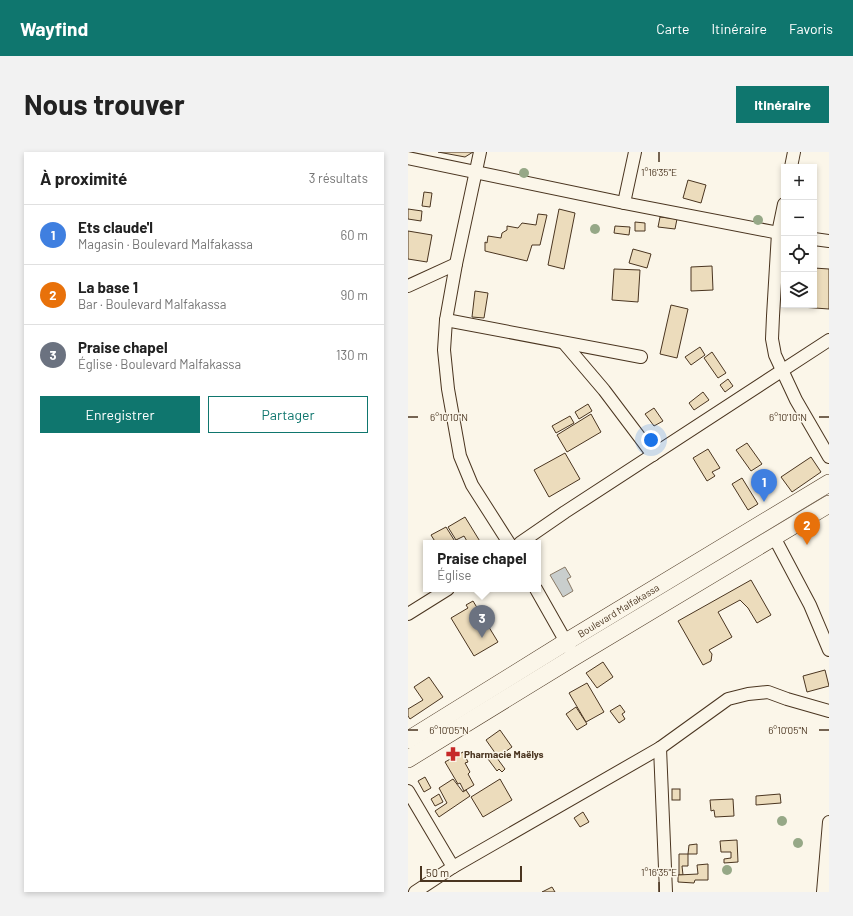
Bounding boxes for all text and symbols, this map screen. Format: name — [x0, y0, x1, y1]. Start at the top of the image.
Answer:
text: Wayfind — [20, 17, 88, 40]
text: Carte — [656, 20, 689, 37]
text: Itinéraire — [711, 20, 767, 37]
text: Favoris — [789, 20, 833, 37]
button: Itinéraire — [736, 86, 829, 123]
text: Nous trouver — [24, 87, 185, 121]
map controls — [781, 164, 817, 308]
button: + — [781, 164, 817, 200]
text: 1°16'35"E — [641, 166, 677, 178]
text: À proximité — [40, 168, 127, 188]
text: 3 résultats — [309, 170, 368, 186]
button: − — [781, 200, 817, 236]
text: Ets claude'l — [78, 218, 153, 236]
text: 1 — [51, 227, 55, 243]
text: 60 m — [341, 227, 368, 243]
text: Magasin · Boulevard Malfakassa — [78, 236, 253, 252]
button: locate — [781, 236, 817, 272]
button: layers — [781, 272, 817, 308]
text: La base 1 — [78, 278, 138, 296]
text: 2 — [49, 287, 57, 303]
text: 90 m — [341, 287, 368, 303]
text: Bar · Boulevard Malfakassa — [78, 296, 226, 312]
text: Praise chapel — [78, 338, 168, 356]
text: 3 — [49, 347, 57, 363]
text: 130 m — [336, 347, 368, 363]
text: Église · Boulevard Malfakassa — [78, 356, 241, 372]
button: Enregistrer — [40, 396, 200, 433]
button: Partager — [208, 396, 368, 433]
text: 6°10'10"N — [430, 411, 468, 423]
text: 6°10'10"N — [769, 411, 807, 423]
your location — [641, 430, 661, 450]
pin: 1 — [751, 469, 777, 502]
pin: 2 — [794, 512, 820, 545]
popup — [423, 540, 541, 592]
text: Praise chapel — [437, 549, 527, 567]
text: Église — [437, 567, 472, 583]
street label: Boulevard Malfakassa — [575, 581, 661, 640]
pin: 3 — [469, 605, 495, 638]
text: 6°10'05"N — [429, 724, 469, 736]
text: 6°10'05"N — [768, 724, 808, 736]
pharmacy icon: Pharmacie Maëlys — [445, 746, 461, 762]
place label: Pharmacie Maëlys — [464, 748, 544, 760]
scale bar — [420, 864, 522, 883]
text: 50 m — [426, 866, 449, 879]
text: 1°16'35"E — [641, 866, 677, 878]

